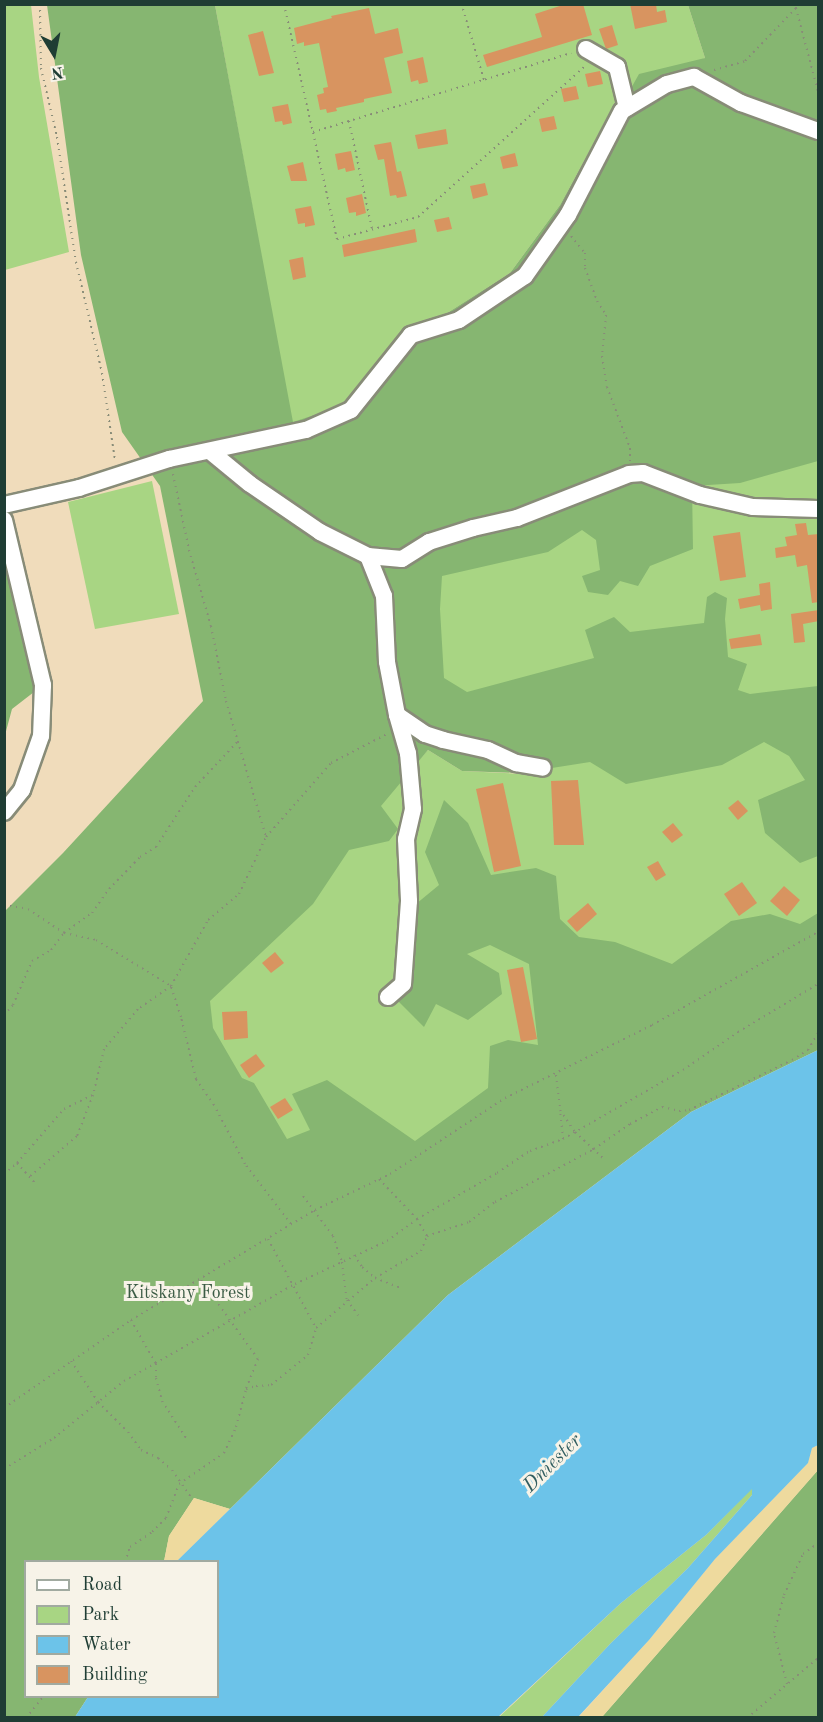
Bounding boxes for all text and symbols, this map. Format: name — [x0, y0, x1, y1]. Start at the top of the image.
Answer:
north arrow — [24, 24, 84, 84]
text: N — [50, 63, 65, 81]
park label: Kitskany Forest — [126, 1282, 250, 1304]
water label: Dniester — [519, 1430, 587, 1498]
legend — [24, 1560, 219, 1698]
text: Road — [82, 1576, 122, 1594]
text: Park — [82, 1606, 119, 1624]
text: Water — [82, 1636, 131, 1654]
text: Building — [82, 1666, 147, 1684]

